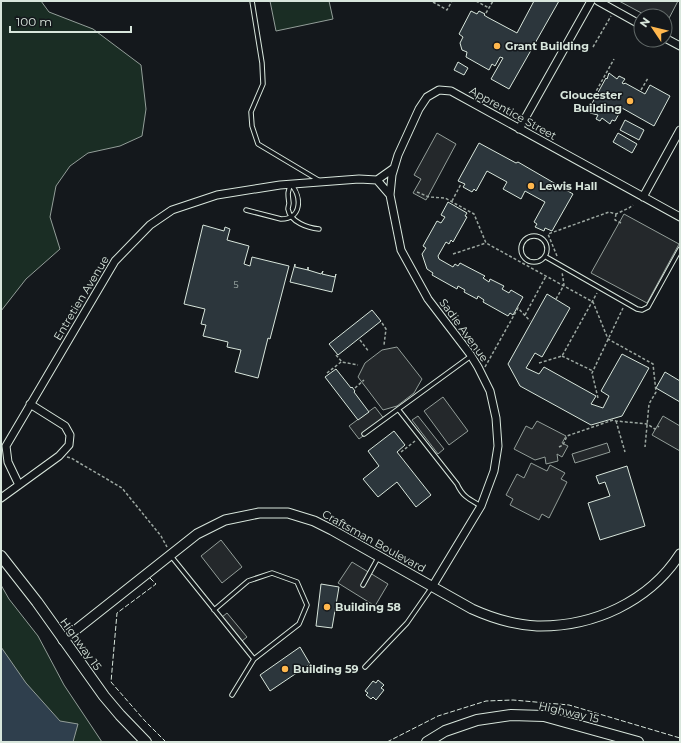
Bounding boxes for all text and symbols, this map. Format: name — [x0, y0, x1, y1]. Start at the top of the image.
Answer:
scale bar — [10, 8, 131, 34]
north arrow — [633, 8, 673, 48]
text: 100 m — [16, 14, 52, 29]
text: N — [637, 15, 653, 30]
place label: Grant Building — [505, 39, 589, 53]
marker: Grant Building — [492, 41, 502, 51]
street label: Apprentice Street — [467, 83, 559, 143]
place label: Gloucester Building — [560, 88, 622, 115]
marker: Gloucester Building — [625, 96, 635, 106]
place label: Lewis Hall — [539, 179, 597, 193]
marker: Lewis Hall — [526, 181, 536, 191]
street label: Entretien Avenue — [50, 253, 112, 343]
house number: 5 — [233, 279, 239, 290]
street label: Sadie Avenue — [436, 296, 492, 365]
street label: Craftsman Boulevard — [320, 507, 428, 575]
place label: Building 58 — [335, 600, 401, 614]
marker: Building 58 — [322, 602, 332, 612]
street label: Highway 15 — [57, 615, 105, 673]
place label: Building 59 — [293, 662, 359, 676]
marker: Building 59 — [280, 664, 290, 674]
street label: Highway 15 — [537, 698, 601, 726]

